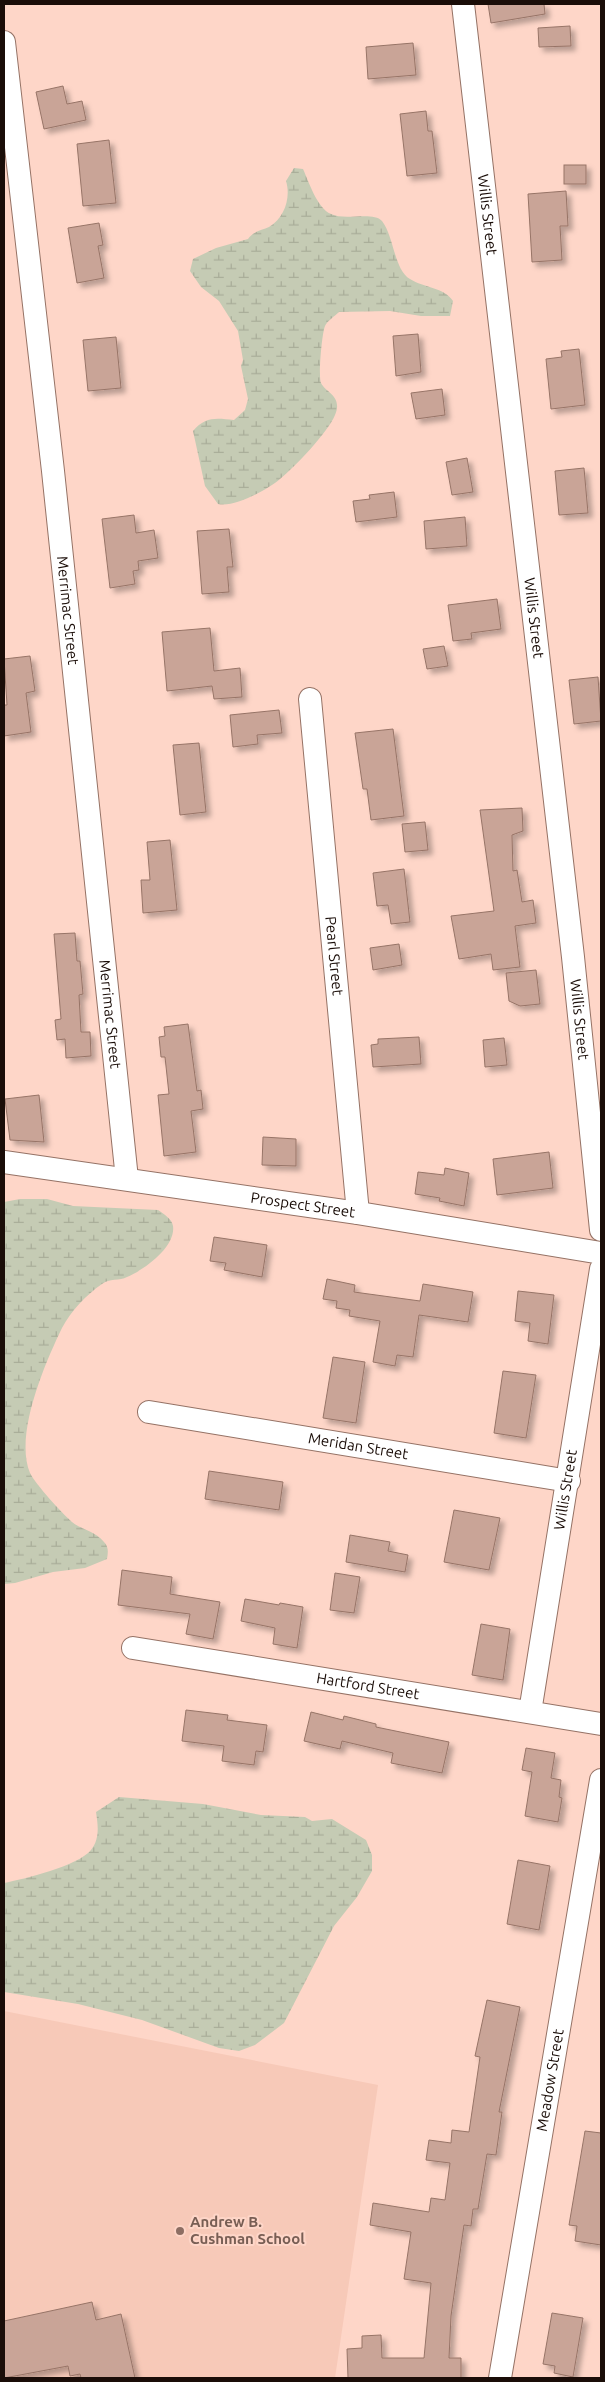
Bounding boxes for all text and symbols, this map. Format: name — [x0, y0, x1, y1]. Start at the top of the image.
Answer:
street label: Willis Street — [475, 173, 501, 256]
street label: Merrimac Street — [54, 555, 82, 666]
street label: Willis Street — [521, 577, 547, 659]
street label: Pearl Street — [322, 915, 347, 996]
street label: Merrimac Street — [96, 959, 124, 1070]
street label: Willis Street — [567, 978, 593, 1061]
street label: Prospect Street — [250, 1189, 356, 1221]
street label: Meridan Street — [307, 1429, 410, 1462]
street label: Willis Street — [550, 1448, 580, 1531]
street label: Hartford Street — [315, 1669, 421, 1702]
street label: Meadow Street — [533, 2028, 567, 2133]
place label: Andrew B. Cushman School — [190, 2213, 305, 2247]
marker: Andrew B. Cushman School — [174, 2225, 186, 2237]

